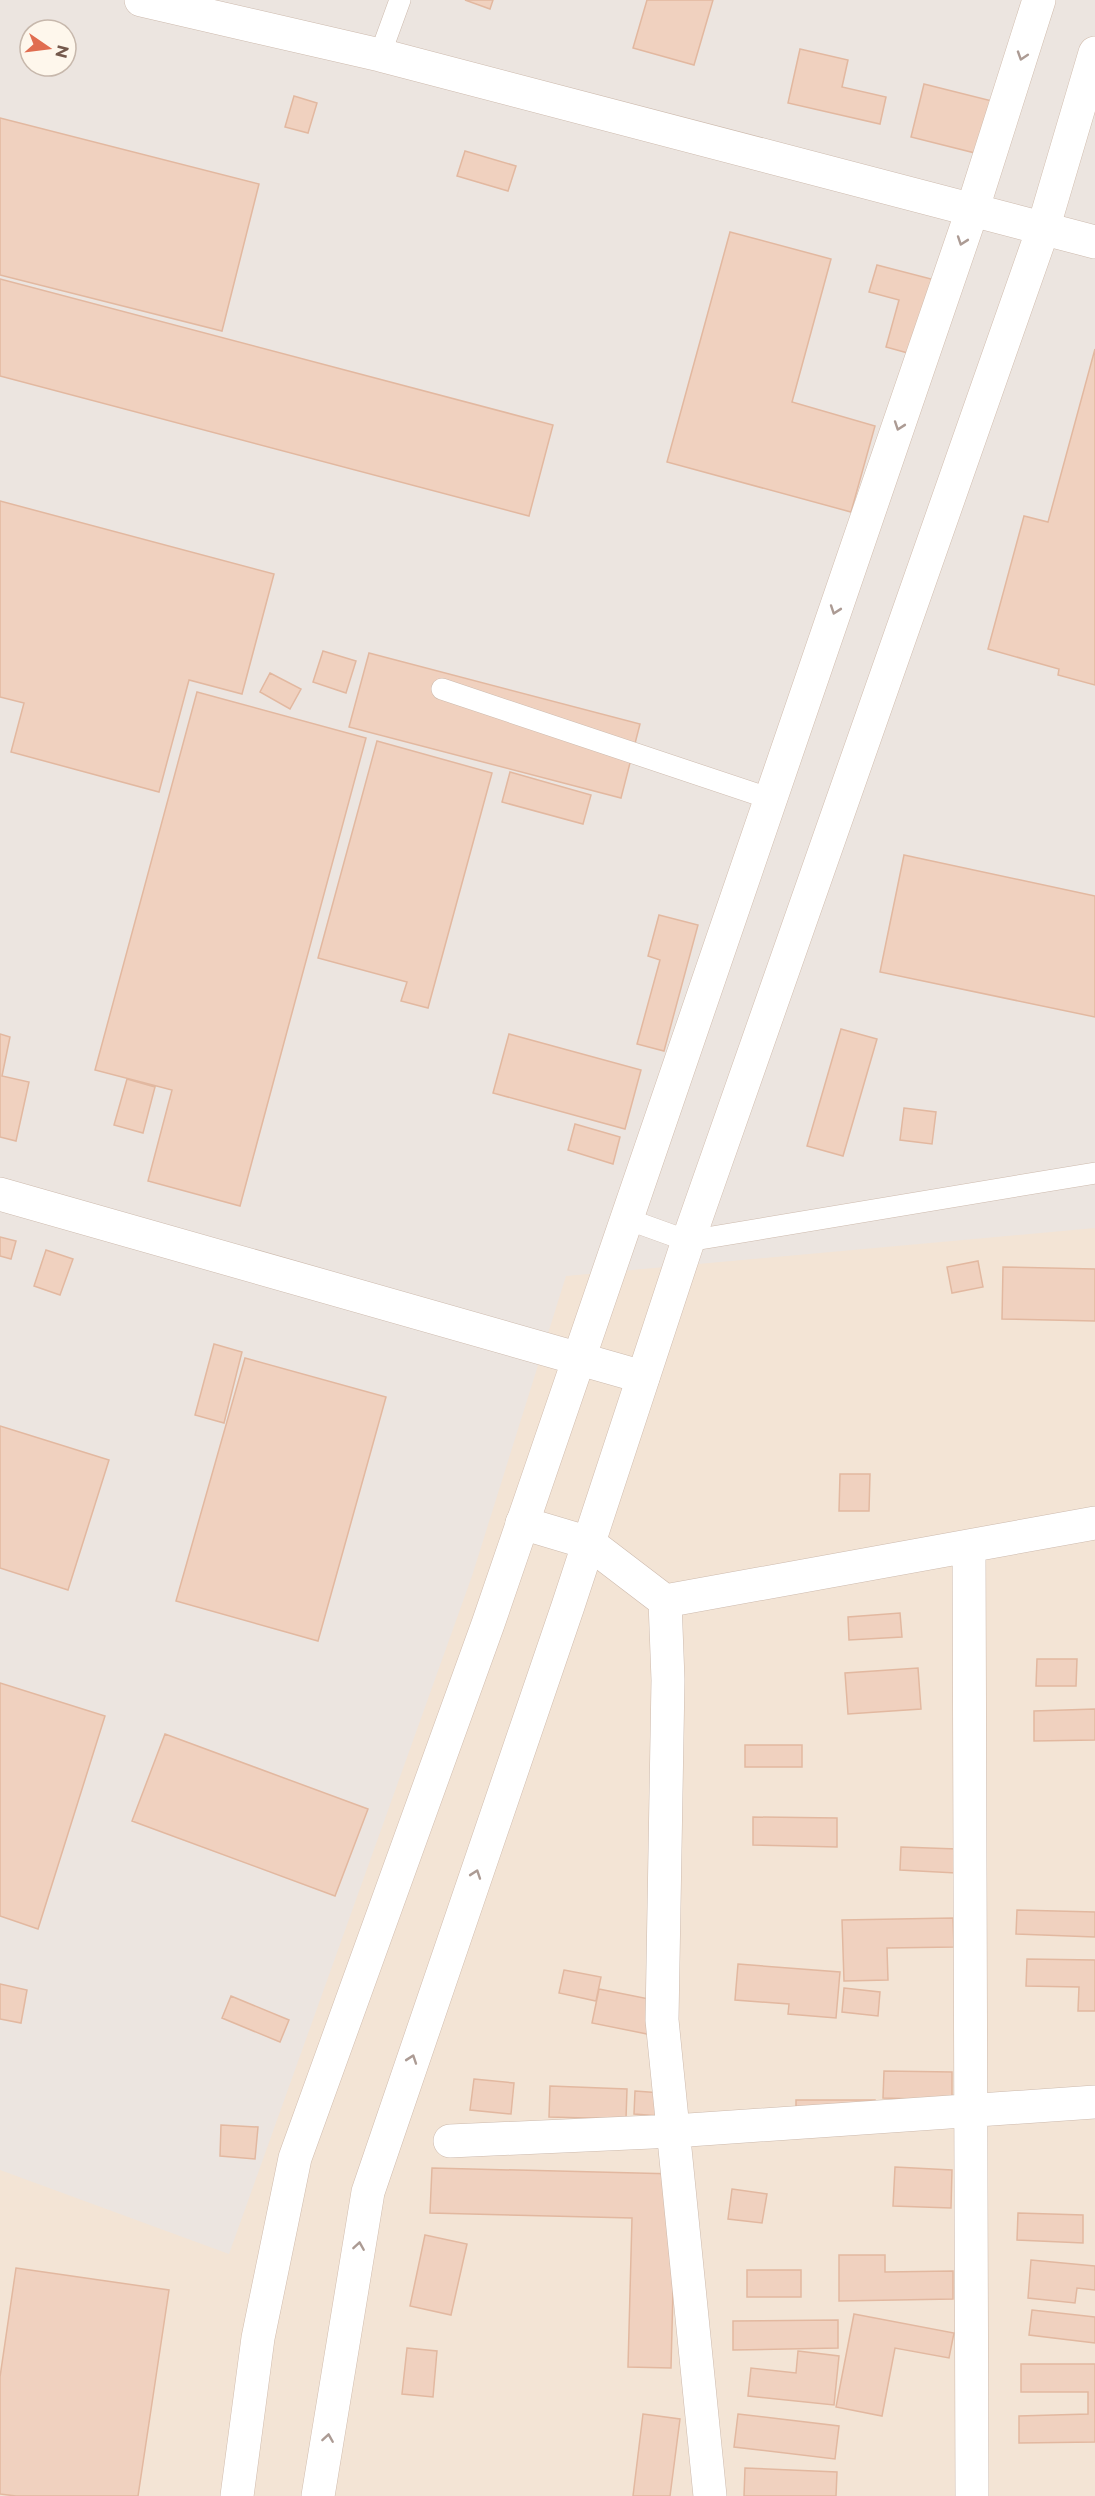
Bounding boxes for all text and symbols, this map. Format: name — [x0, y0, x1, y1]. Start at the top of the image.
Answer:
north arrow — [18, 18, 78, 78]
text: N — [51, 43, 73, 60]
one-way arrow — [1016, 50, 1029, 61]
one-way arrow — [957, 236, 969, 246]
one-way arrow — [893, 420, 906, 431]
one-way arrow — [830, 604, 843, 615]
one-way arrow — [468, 1869, 481, 1880]
one-way arrow — [405, 2054, 417, 2065]
one-way arrow — [352, 2241, 364, 2250]
one-way arrow — [321, 2434, 333, 2443]

